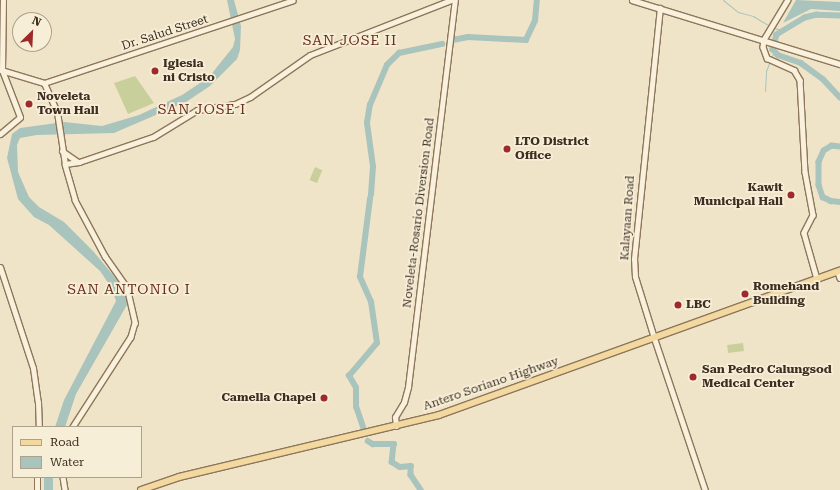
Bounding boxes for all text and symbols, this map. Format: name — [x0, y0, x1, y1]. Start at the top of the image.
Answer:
north arrow — [12, 12, 52, 52]
street label: Dr. Salud Street — [120, 12, 210, 54]
text: N — [30, 14, 43, 29]
district label: SAN JOSE II — [303, 32, 397, 48]
place label: Iglesia ni Cristo — [163, 57, 215, 85]
marker: Iglesia ni Cristo — [150, 66, 160, 76]
place label: Noveleta Town Hall — [37, 90, 99, 118]
marker: Noveleta Town Hall — [24, 99, 34, 109]
district label: SAN JOSE I — [158, 101, 246, 117]
street label: Noveleta-Rosario Diversion Road — [400, 117, 438, 309]
place label: LTO District Office — [515, 135, 589, 163]
marker: LTO District Office — [502, 144, 512, 154]
street label: Kalayaan Road — [618, 175, 638, 261]
place label: Kawit Municipal Hall — [694, 181, 783, 209]
marker: Kawit Municipal Hall — [786, 190, 796, 200]
place label: Romehand Building — [753, 280, 819, 308]
district label: SAN ANTONIO I — [67, 281, 191, 297]
marker: Romehand Building — [740, 289, 750, 299]
place label: LBC — [686, 298, 711, 312]
marker: LBC — [673, 300, 683, 310]
street label: Antero Soriano Highway — [422, 354, 560, 414]
place label: San Pedro Calungsod Medical Center — [702, 363, 832, 391]
marker: San Pedro Calungsod Medical Center — [687, 371, 699, 383]
place label: Camella Chapel — [221, 391, 316, 405]
marker: Camella Chapel — [319, 393, 329, 403]
legend — [12, 426, 142, 478]
text: Road — [50, 435, 79, 449]
text: Water — [50, 455, 84, 469]

